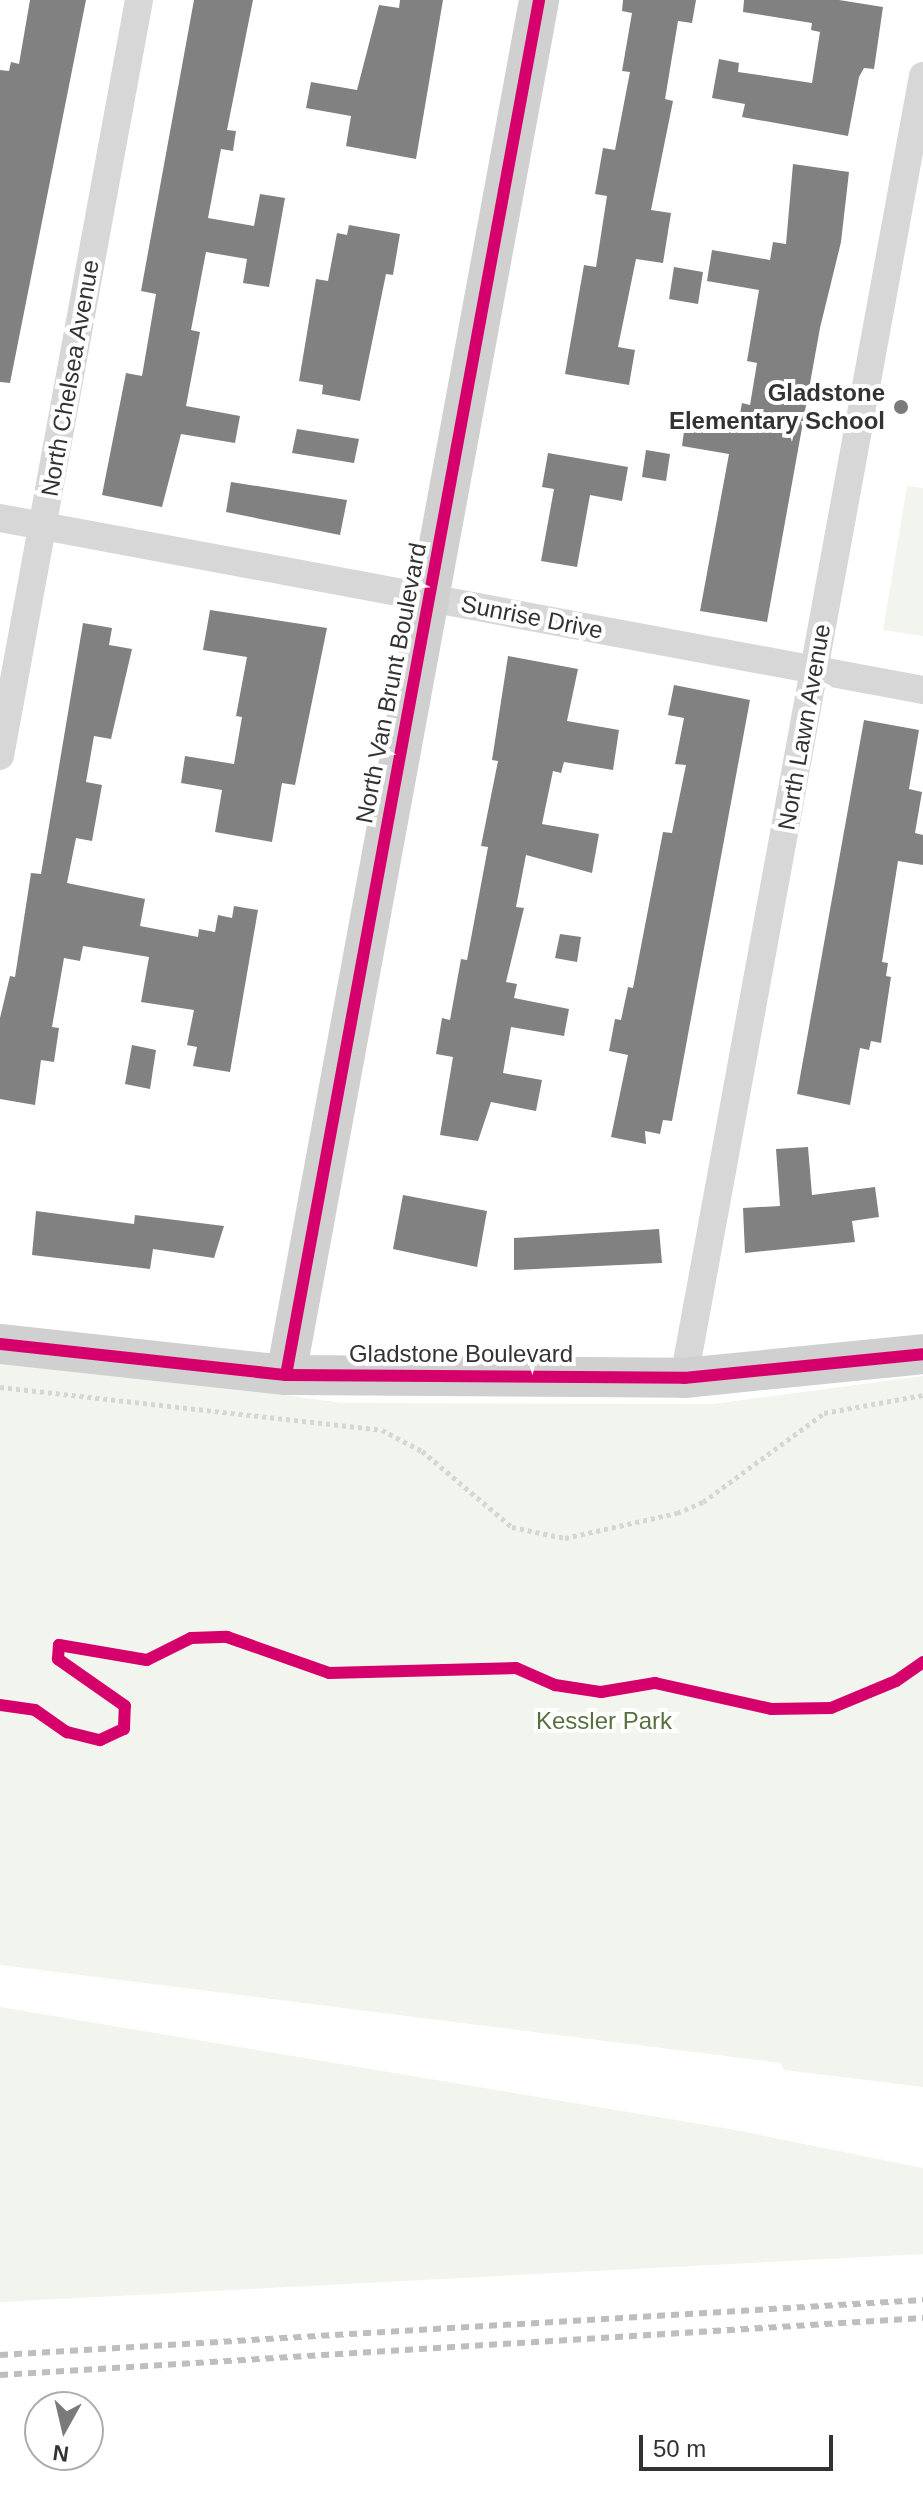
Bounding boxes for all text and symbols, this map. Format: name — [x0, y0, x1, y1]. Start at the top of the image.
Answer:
street label: North Chelsea Avenue — [35, 257, 105, 499]
place label: Gladstone Elementary School — [669, 379, 885, 435]
marker: Gladstone Elementary School — [892, 398, 910, 416]
street label: North Van Brunt Boulevard — [350, 540, 432, 826]
street label: Sunrise Drive — [459, 589, 605, 645]
street label: North Lawn Avenue — [772, 621, 836, 833]
street label: Gladstone Boulevard — [349, 1340, 573, 1368]
park label: Kessler Park — [536, 1707, 672, 1735]
north arrow — [24, 2391, 104, 2471]
scale bar — [643, 2419, 837, 2469]
text: 50 m — [653, 2435, 706, 2462]
text: N — [51, 2440, 70, 2467]

